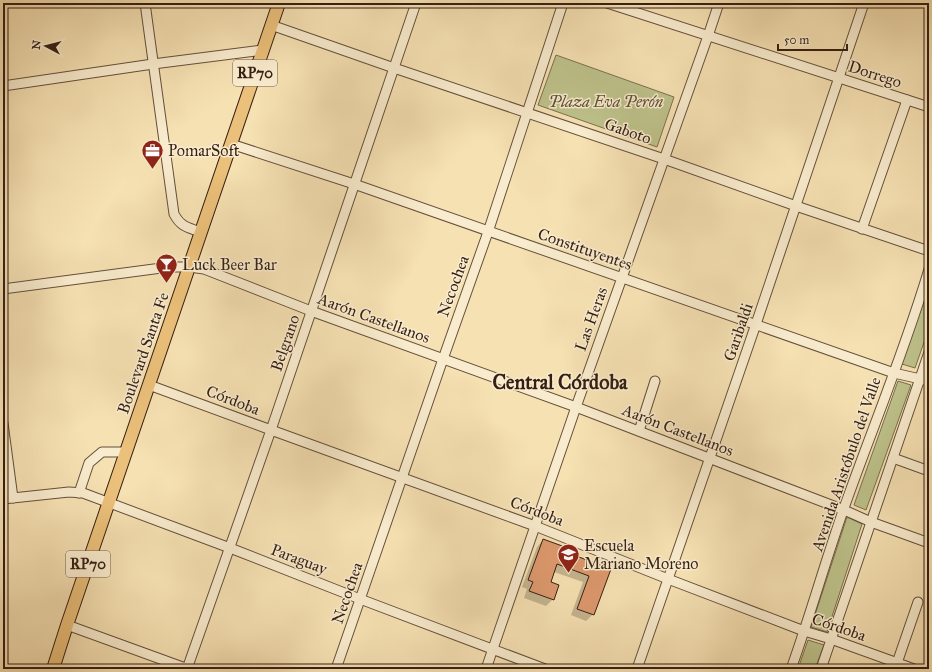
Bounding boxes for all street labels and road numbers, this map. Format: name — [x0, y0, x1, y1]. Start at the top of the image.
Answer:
street label: Dorrego — [846, 56, 904, 92]
road number: RP70 — [233, 60, 277, 86]
street label: Gaboto — [602, 114, 654, 148]
street label: Constituyentes — [535, 224, 635, 274]
street label: Necochea — [433, 252, 473, 319]
street label: Las Heras — [571, 284, 611, 354]
street label: Boulevard Santa Fe — [113, 289, 173, 416]
street label: Aarón Castellanos — [315, 289, 433, 347]
street label: Garibaldi — [719, 300, 757, 363]
street label: Belgrano — [266, 312, 304, 374]
street label: Avenida Aristóbulo del Valle — [807, 374, 885, 554]
street label: Córdoba — [204, 381, 263, 419]
street label: Aarón Castellanos — [619, 400, 736, 460]
street label: Córdoba — [508, 492, 567, 530]
street label: Paraguay — [268, 540, 330, 579]
road number: RP70 — [66, 551, 110, 577]
street label: Necochea — [328, 559, 366, 626]
street label: Córdoba — [810, 609, 869, 645]

